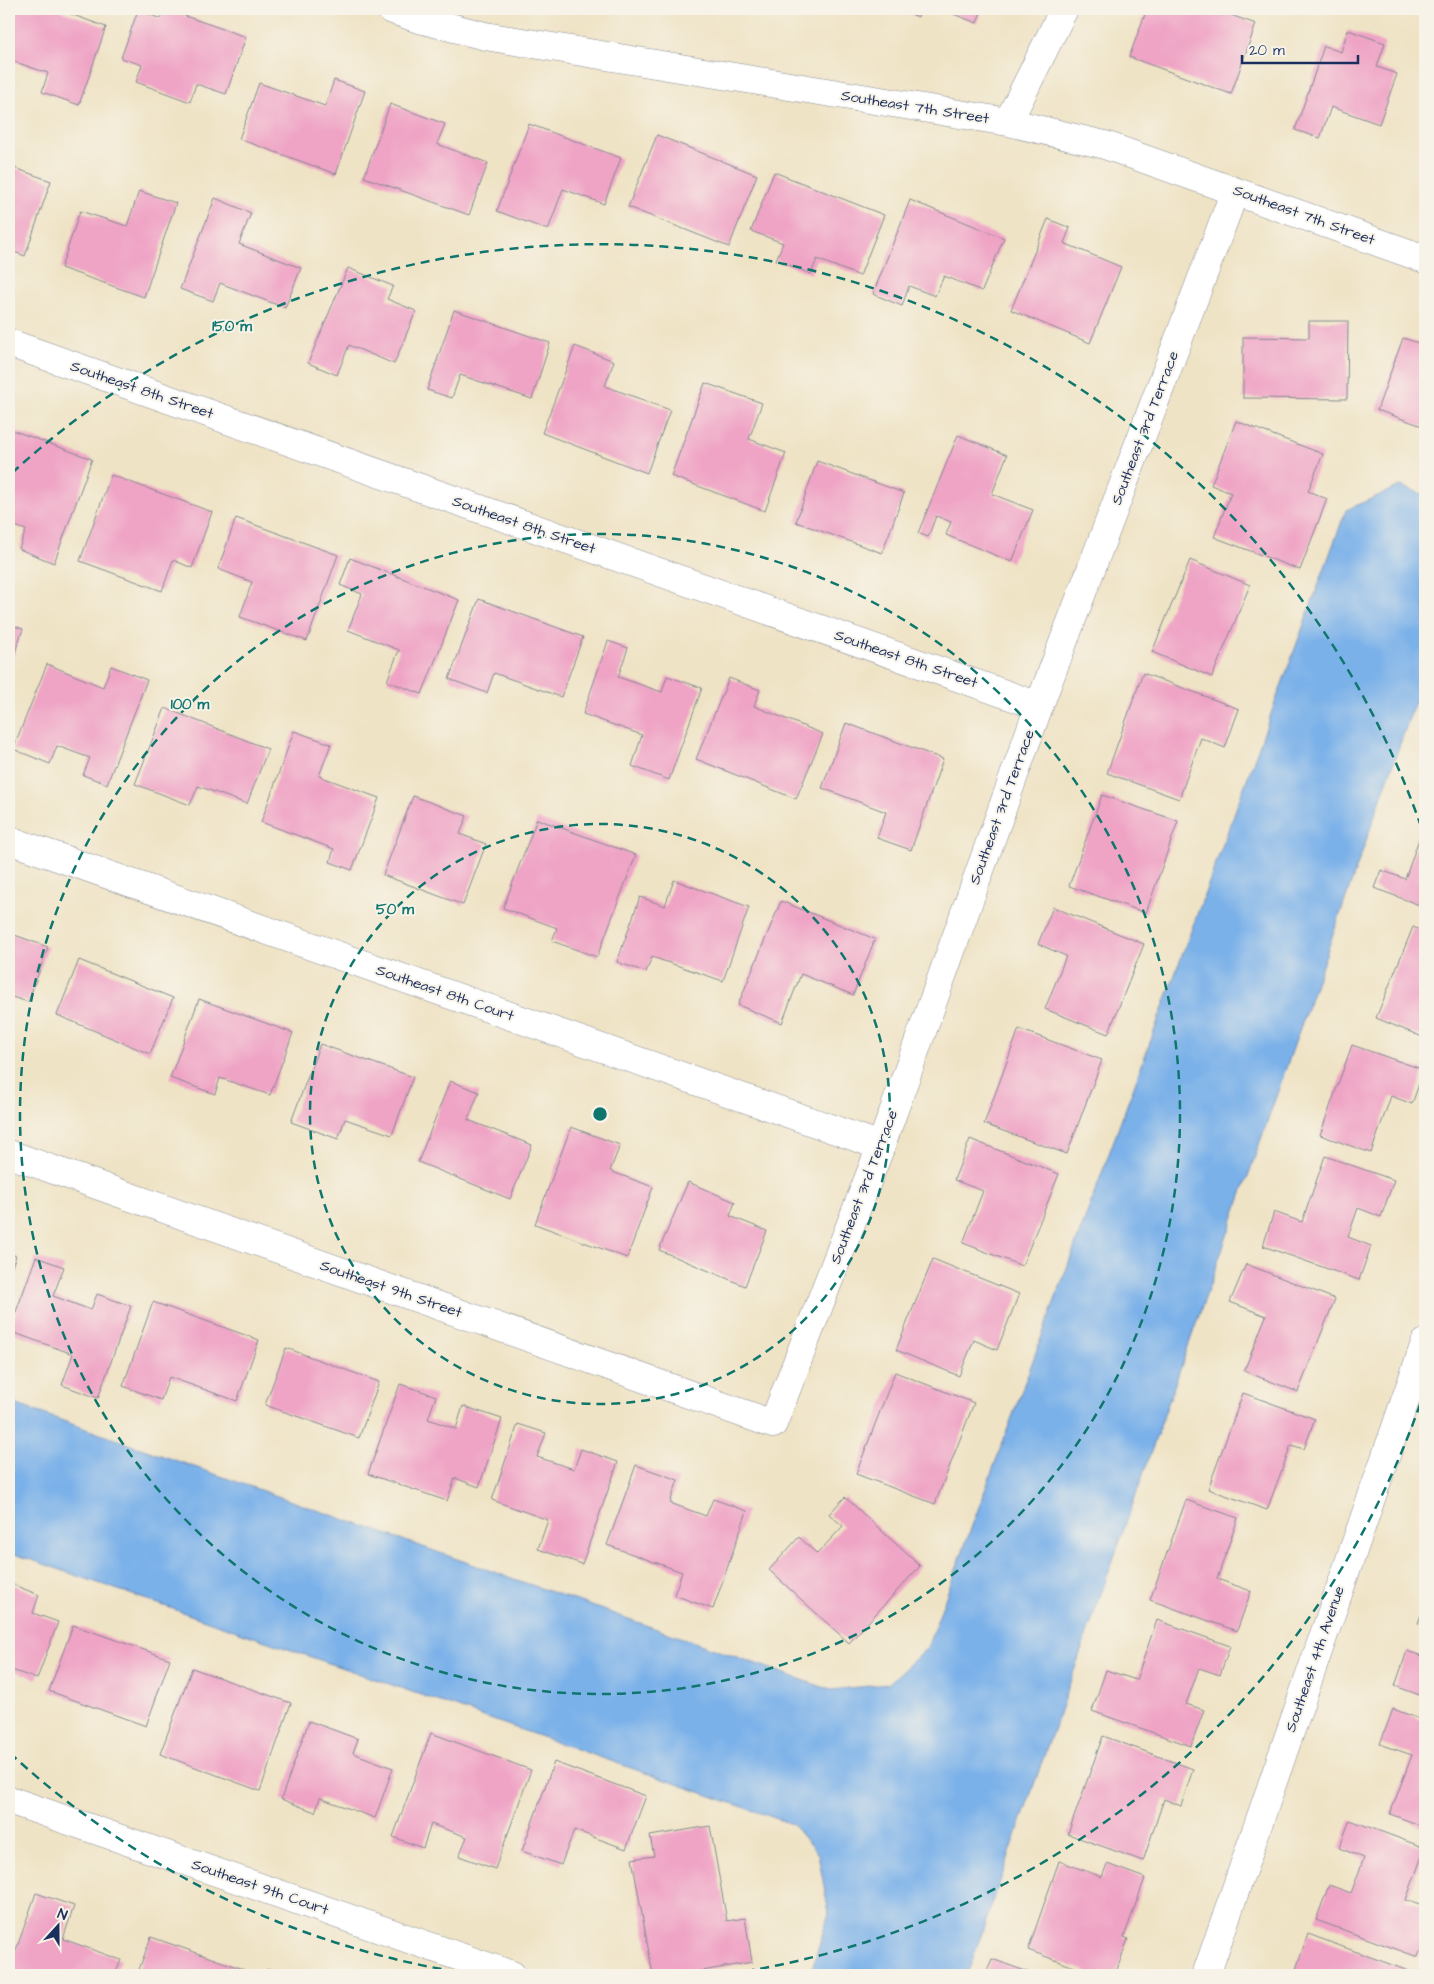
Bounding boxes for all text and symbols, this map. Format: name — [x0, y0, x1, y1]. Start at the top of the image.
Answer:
scale bar — [1242, 32, 1358, 64]
text: 20 m — [1249, 40, 1285, 61]
street label: Southeast 7th Street — [840, 85, 990, 129]
street label: Southeast 7th Street — [1230, 180, 1378, 250]
text: 150 m — [212, 316, 252, 337]
street label: Southeast 3rd Terrace — [1106, 348, 1184, 508]
street label: Southeast 8th Street — [68, 356, 216, 424]
street label: Southeast 8th Street — [450, 491, 598, 559]
street label: Southeast 8th Street — [832, 625, 980, 693]
text: 100 m — [171, 694, 210, 715]
street label: Southeast 3rd Terrace — [964, 727, 1040, 887]
text: 50 m — [376, 899, 414, 920]
street label: Southeast 8th Court — [373, 960, 517, 1026]
centre of rings — [591, 1105, 609, 1123]
street label: Southeast 3rd Terrace — [825, 1107, 903, 1267]
street label: Southeast 9th Street — [317, 1255, 465, 1323]
street label: Southeast 4th Avenue — [1280, 1583, 1350, 1735]
street label: Southeast 9th Court — [189, 1854, 331, 1920]
north arrow — [32, 1902, 82, 1952]
text: N — [55, 1904, 70, 1926]

